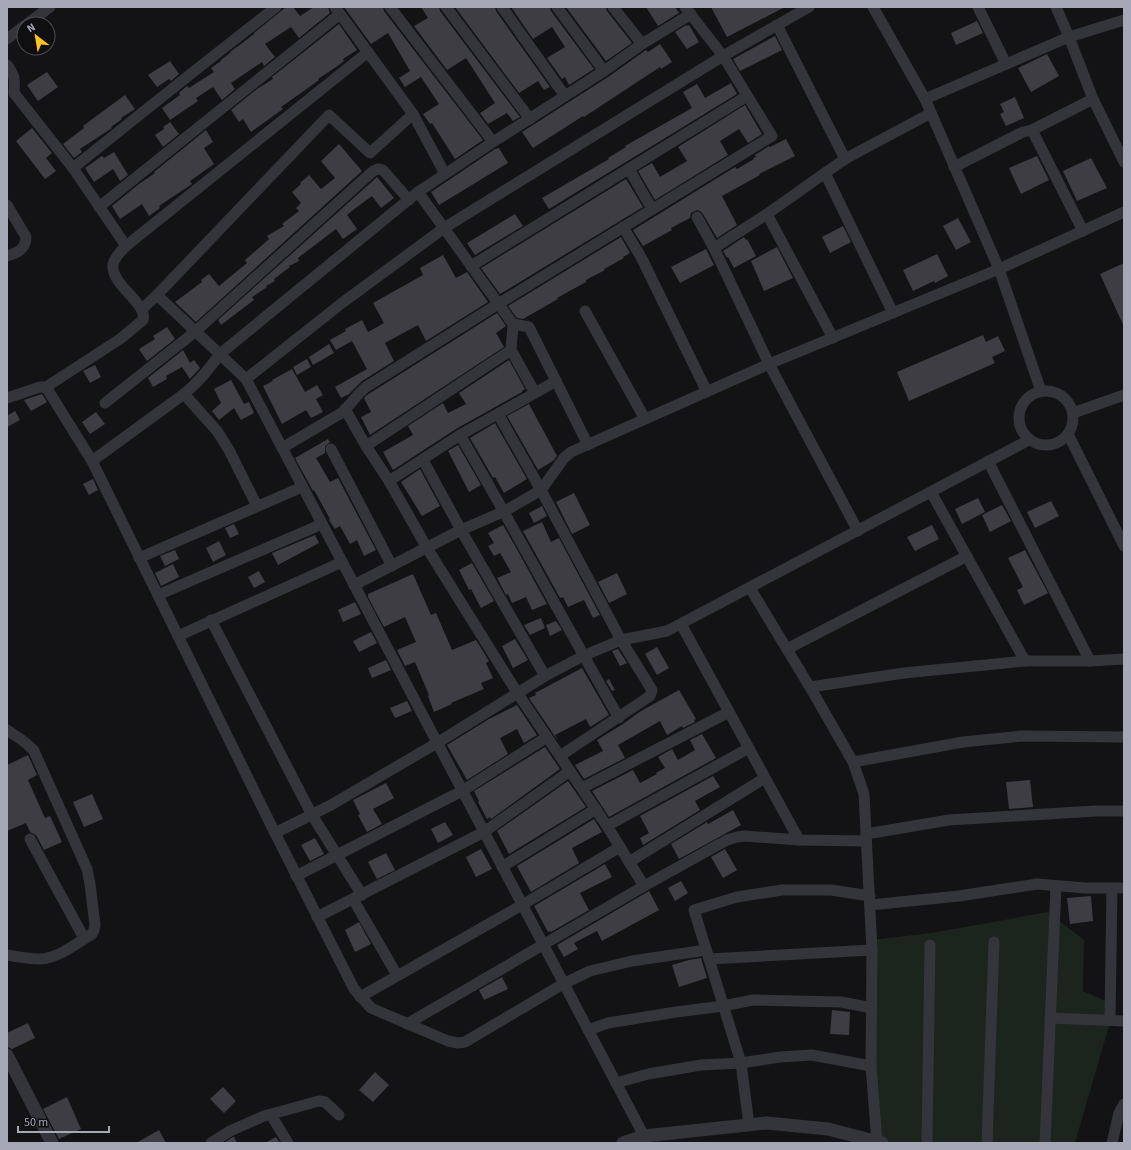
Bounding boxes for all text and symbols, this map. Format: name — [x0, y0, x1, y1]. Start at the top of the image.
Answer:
north arrow — [16, 16, 56, 56]
text: N — [24, 20, 38, 36]
scale bar — [18, 1108, 109, 1134]
text: 50 m — [24, 1114, 48, 1131]

